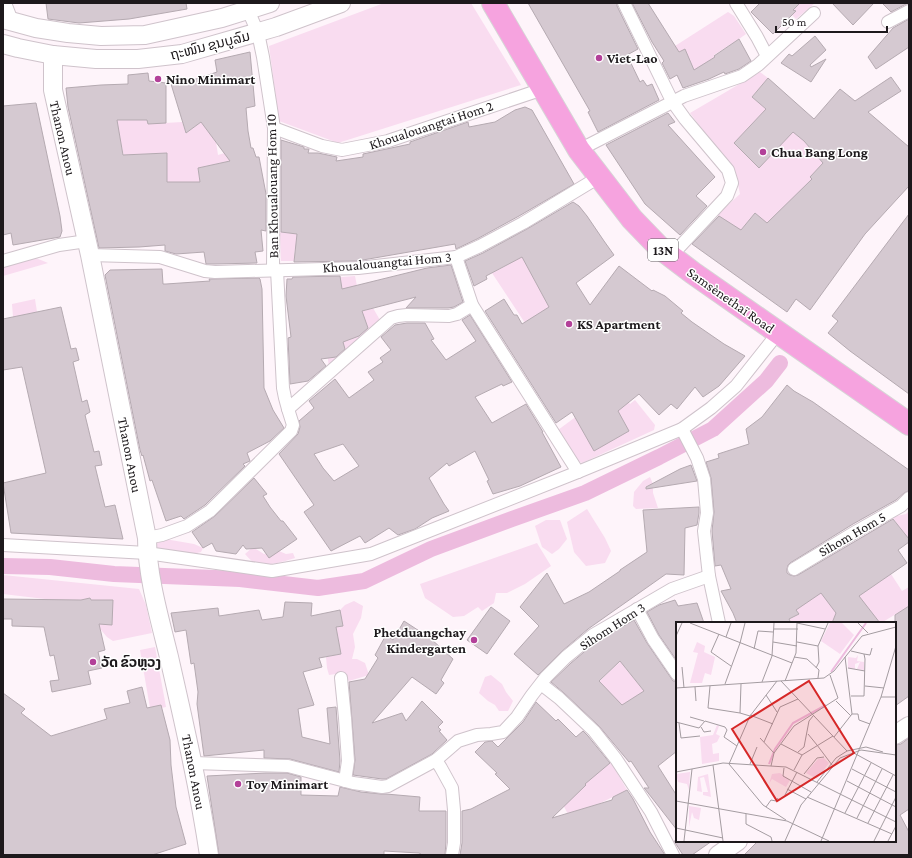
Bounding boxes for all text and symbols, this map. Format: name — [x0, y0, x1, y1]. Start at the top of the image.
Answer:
scale bar — [776, 8, 887, 34]
text: 50 m — [782, 15, 807, 29]
street label: ຖະໜົນ ຂຸນບູລົມ — [168, 27, 252, 64]
place label: Viet-Lao — [606, 50, 658, 66]
marker: Viet-Lao — [594, 53, 604, 63]
place label: Nino Minimart — [166, 71, 256, 87]
marker: Nino Minimart — [153, 74, 163, 84]
street label: Khoualouangtai Hom 2 — [367, 97, 495, 153]
street label: Thanon Anou — [47, 99, 79, 177]
street label: Ban Khoualouang Hom 10 — [263, 113, 281, 258]
place label: Chua Bang Long — [771, 144, 868, 160]
marker: Chua Bang Long — [758, 147, 768, 157]
road number: 13N — [648, 239, 678, 261]
street label: Khoualouangtai Hom 3 — [322, 248, 452, 276]
street label: Samsènethaï Road — [684, 264, 778, 336]
place label: KS Apartment — [577, 316, 661, 332]
marker: KS Apartment — [564, 319, 574, 329]
street label: Thanon Anou — [115, 416, 145, 494]
street label: Sihom Hom 5 — [815, 508, 889, 560]
street label: Sihom Hom 3 — [576, 599, 648, 653]
inset map — [676, 622, 896, 842]
place label: Phetduangchay Kindergarten — [374, 624, 466, 656]
marker: Phetduangchay Kindergarten — [469, 635, 479, 645]
place label: ວັດ ຂົວຫຼວງ — [101, 654, 161, 671]
marker: ວັດ ຂົວຫຼວງ — [88, 657, 98, 667]
street label: Thanon Anou — [179, 733, 209, 811]
place label: Toy Minimart — [246, 776, 329, 792]
marker: Toy Minimart — [233, 779, 243, 789]

